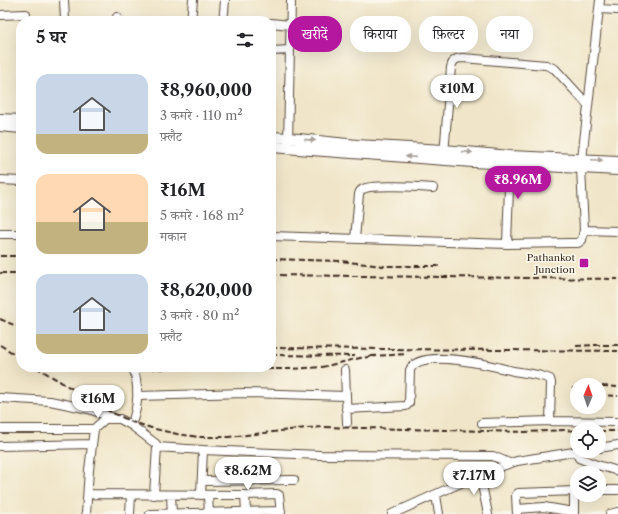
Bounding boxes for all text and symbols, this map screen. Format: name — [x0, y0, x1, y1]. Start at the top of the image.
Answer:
chip: खरीदें — [288, 16, 342, 52]
chip: किराया — [350, 16, 411, 52]
chip: फ़िल्टर — [419, 16, 478, 52]
chip: नया — [486, 16, 533, 52]
text: 5 घर — [36, 27, 67, 47]
icon: filters — [234, 29, 256, 51]
pin: ₹10M — [433, 75, 481, 109]
text: ₹8,960,000 — [160, 80, 252, 100]
text: ₹10M — [439, 80, 475, 96]
icon: home — [68, 90, 116, 138]
text: 3 कमरे · 110 m² — [160, 107, 243, 123]
text: फ़्लैट — [160, 128, 182, 144]
one-way arrow — [304, 137, 316, 143]
one-way arrow — [461, 149, 473, 155]
one-way arrow — [405, 154, 417, 161]
one-way arrow — [591, 156, 603, 163]
pin: ₹8.96M — [485, 166, 551, 200]
text: ₹8.96M — [494, 171, 542, 187]
text: ₹16M — [160, 180, 205, 200]
icon: home — [68, 190, 116, 238]
text: 5 कमरे · 168 m² — [160, 207, 244, 223]
text: मकान — [160, 228, 186, 244]
place label: Pathankot Junction — [527, 251, 576, 276]
marker: Pathankot Junction — [578, 257, 590, 269]
text: ₹8,620,000 — [160, 280, 253, 300]
icon: home — [68, 290, 116, 338]
text: 3 कमरे · 80 m² — [160, 307, 239, 323]
text: फ़्लैट — [160, 328, 182, 344]
north arrow — [570, 378, 606, 414]
map controls — [570, 378, 606, 502]
pin: ₹16M — [74, 385, 122, 419]
text: ₹16M — [81, 390, 115, 406]
button: locate — [570, 422, 606, 458]
pin: ₹8.62M — [215, 457, 281, 491]
text: ₹8.62M — [224, 462, 272, 478]
pin: ₹7.17M — [441, 462, 507, 496]
button: layers — [570, 466, 606, 502]
text: ₹7.17M — [452, 467, 496, 483]

